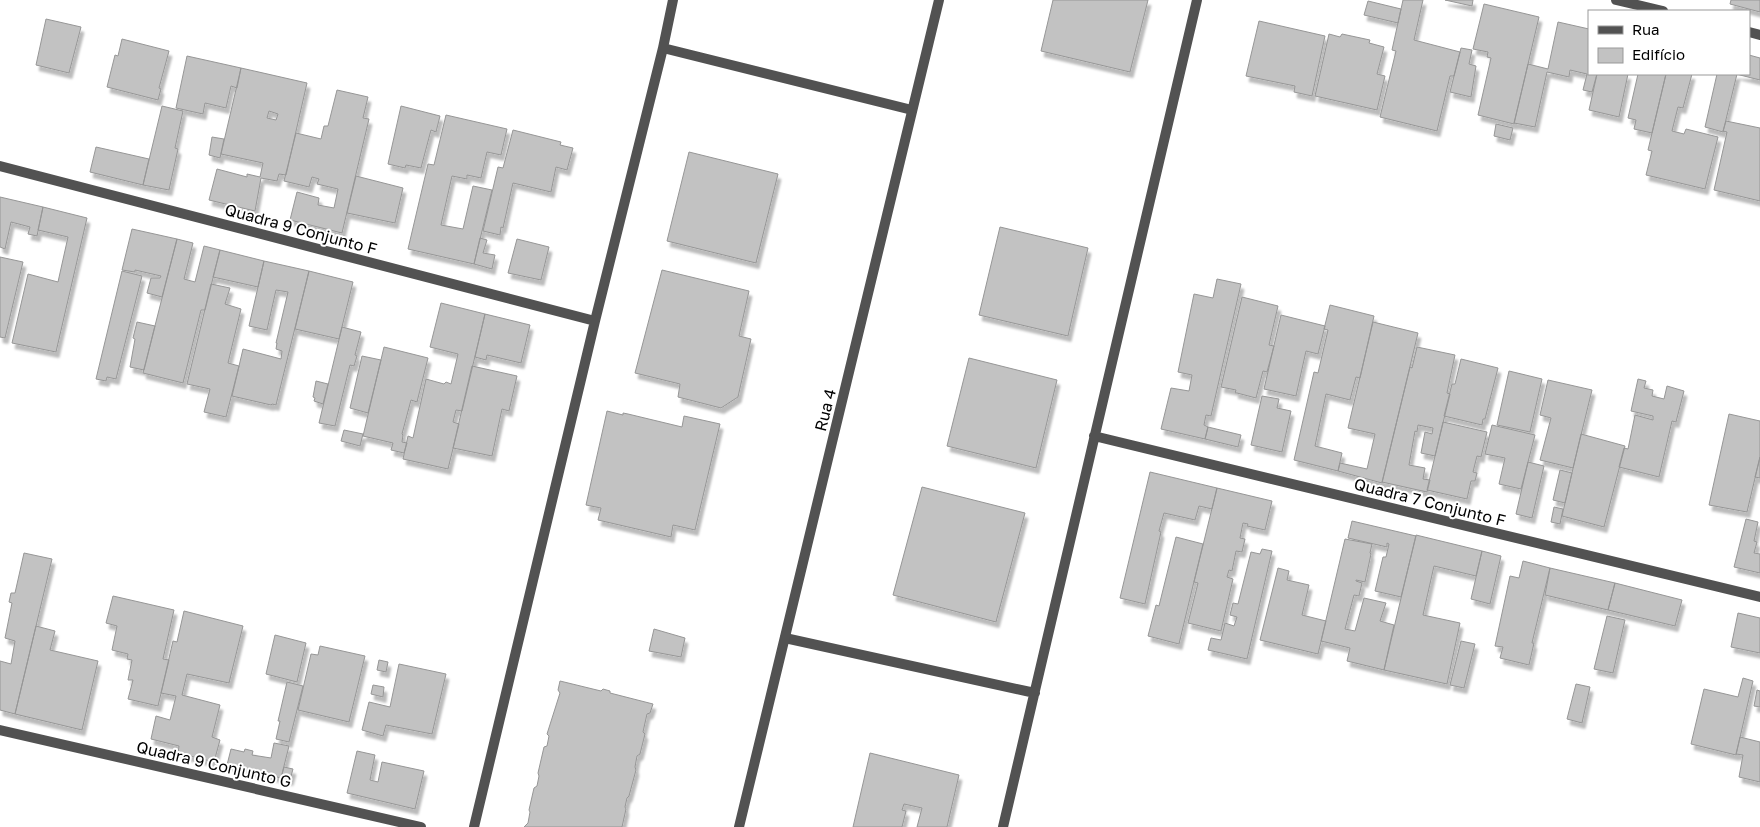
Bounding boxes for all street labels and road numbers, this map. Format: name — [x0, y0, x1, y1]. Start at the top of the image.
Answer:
street label: Quadra 9 Conjunto F — [223, 199, 379, 259]
street label: Rua 4 — [810, 387, 840, 433]
street label: Quadra 7 Conjunto F — [1352, 473, 1508, 531]
street label: Quadra 9 Conjunto G — [135, 736, 293, 792]

